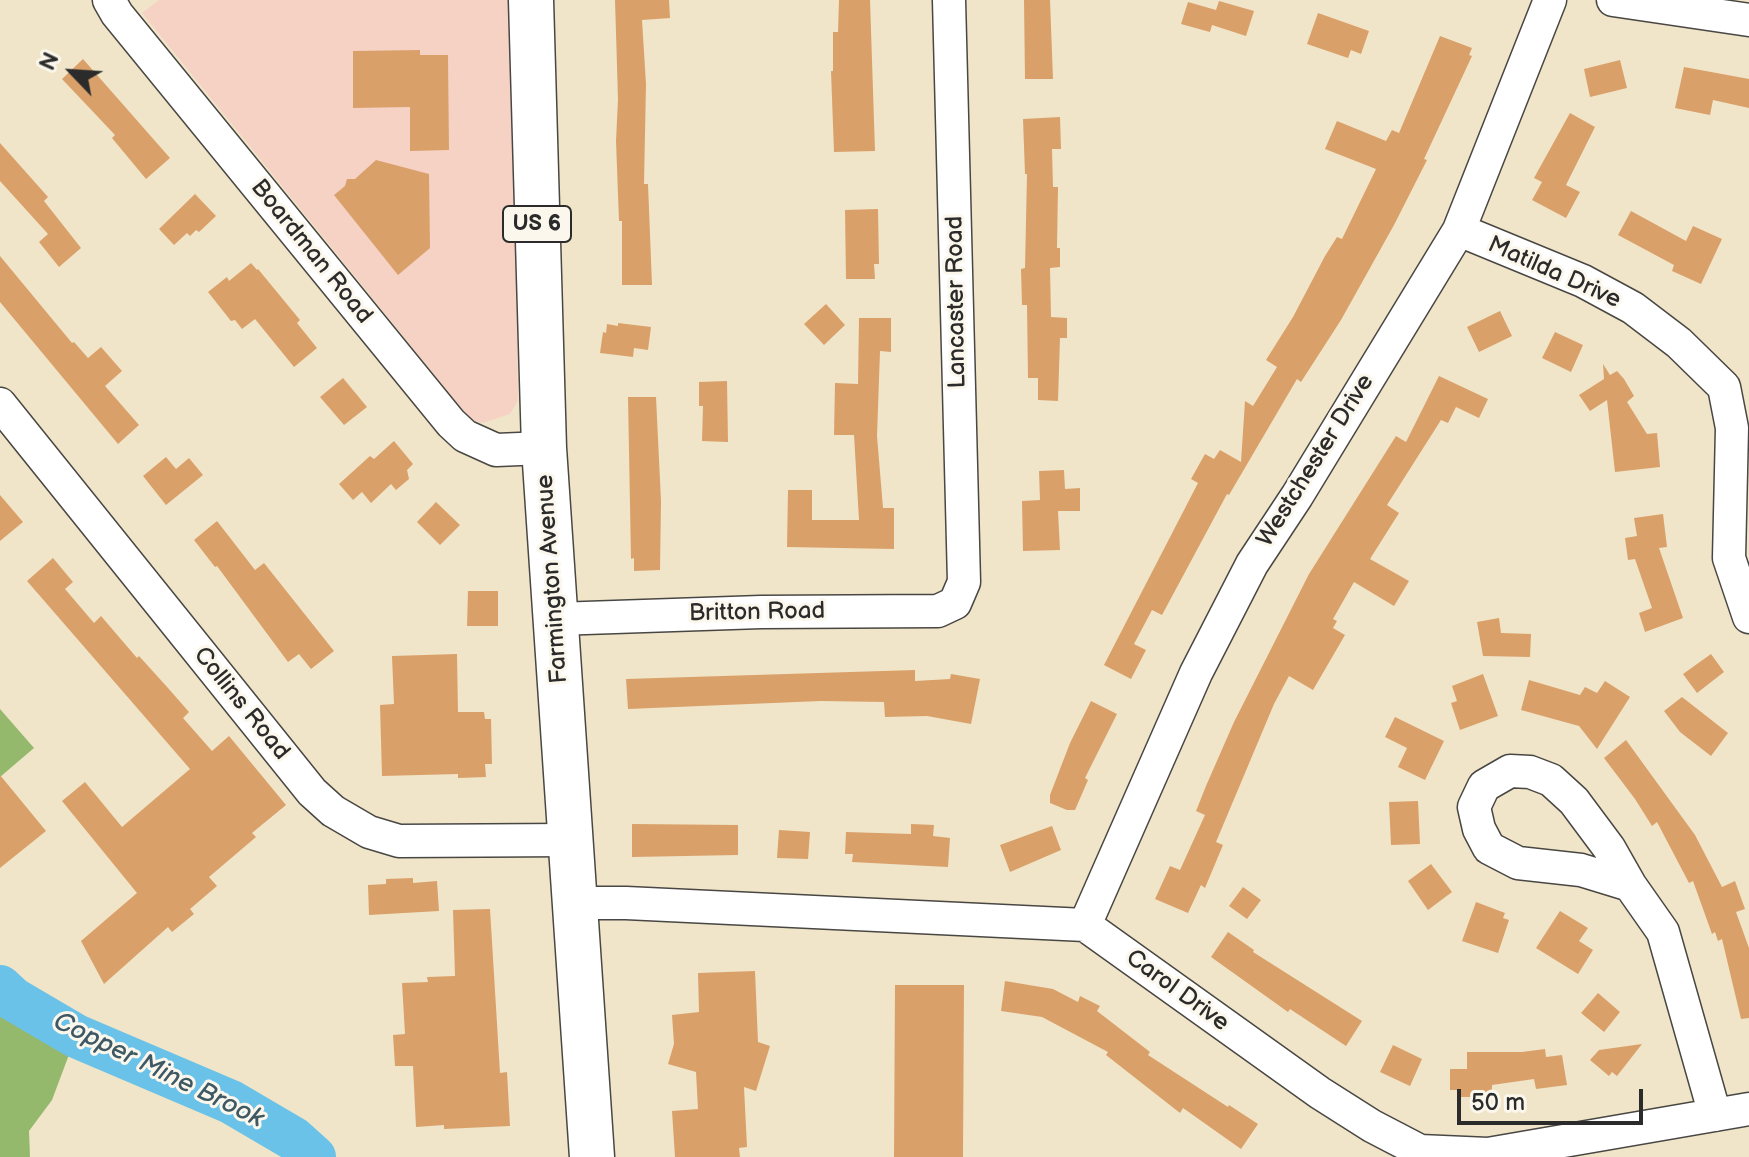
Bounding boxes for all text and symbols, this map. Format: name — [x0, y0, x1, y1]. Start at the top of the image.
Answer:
north arrow — [32, 32, 112, 112]
text: N — [34, 48, 66, 75]
street label: Boardman Road — [244, 174, 378, 330]
road number: US 6 — [503, 206, 571, 242]
street label: Lancaster Road — [941, 216, 973, 388]
street label: Matilda Drive — [1483, 231, 1625, 315]
street label: Westchester Drive — [1251, 369, 1381, 553]
street label: Farmington Avenue — [531, 473, 575, 685]
street label: Britton Road — [689, 597, 825, 629]
street label: Collins Road — [187, 642, 295, 766]
street label: Carol Drive — [1120, 944, 1234, 1038]
water label: Copper Mine Brook — [48, 1006, 268, 1136]
scale bar — [1461, 1073, 1647, 1123]
text: 50 m — [1471, 1088, 1525, 1117]

